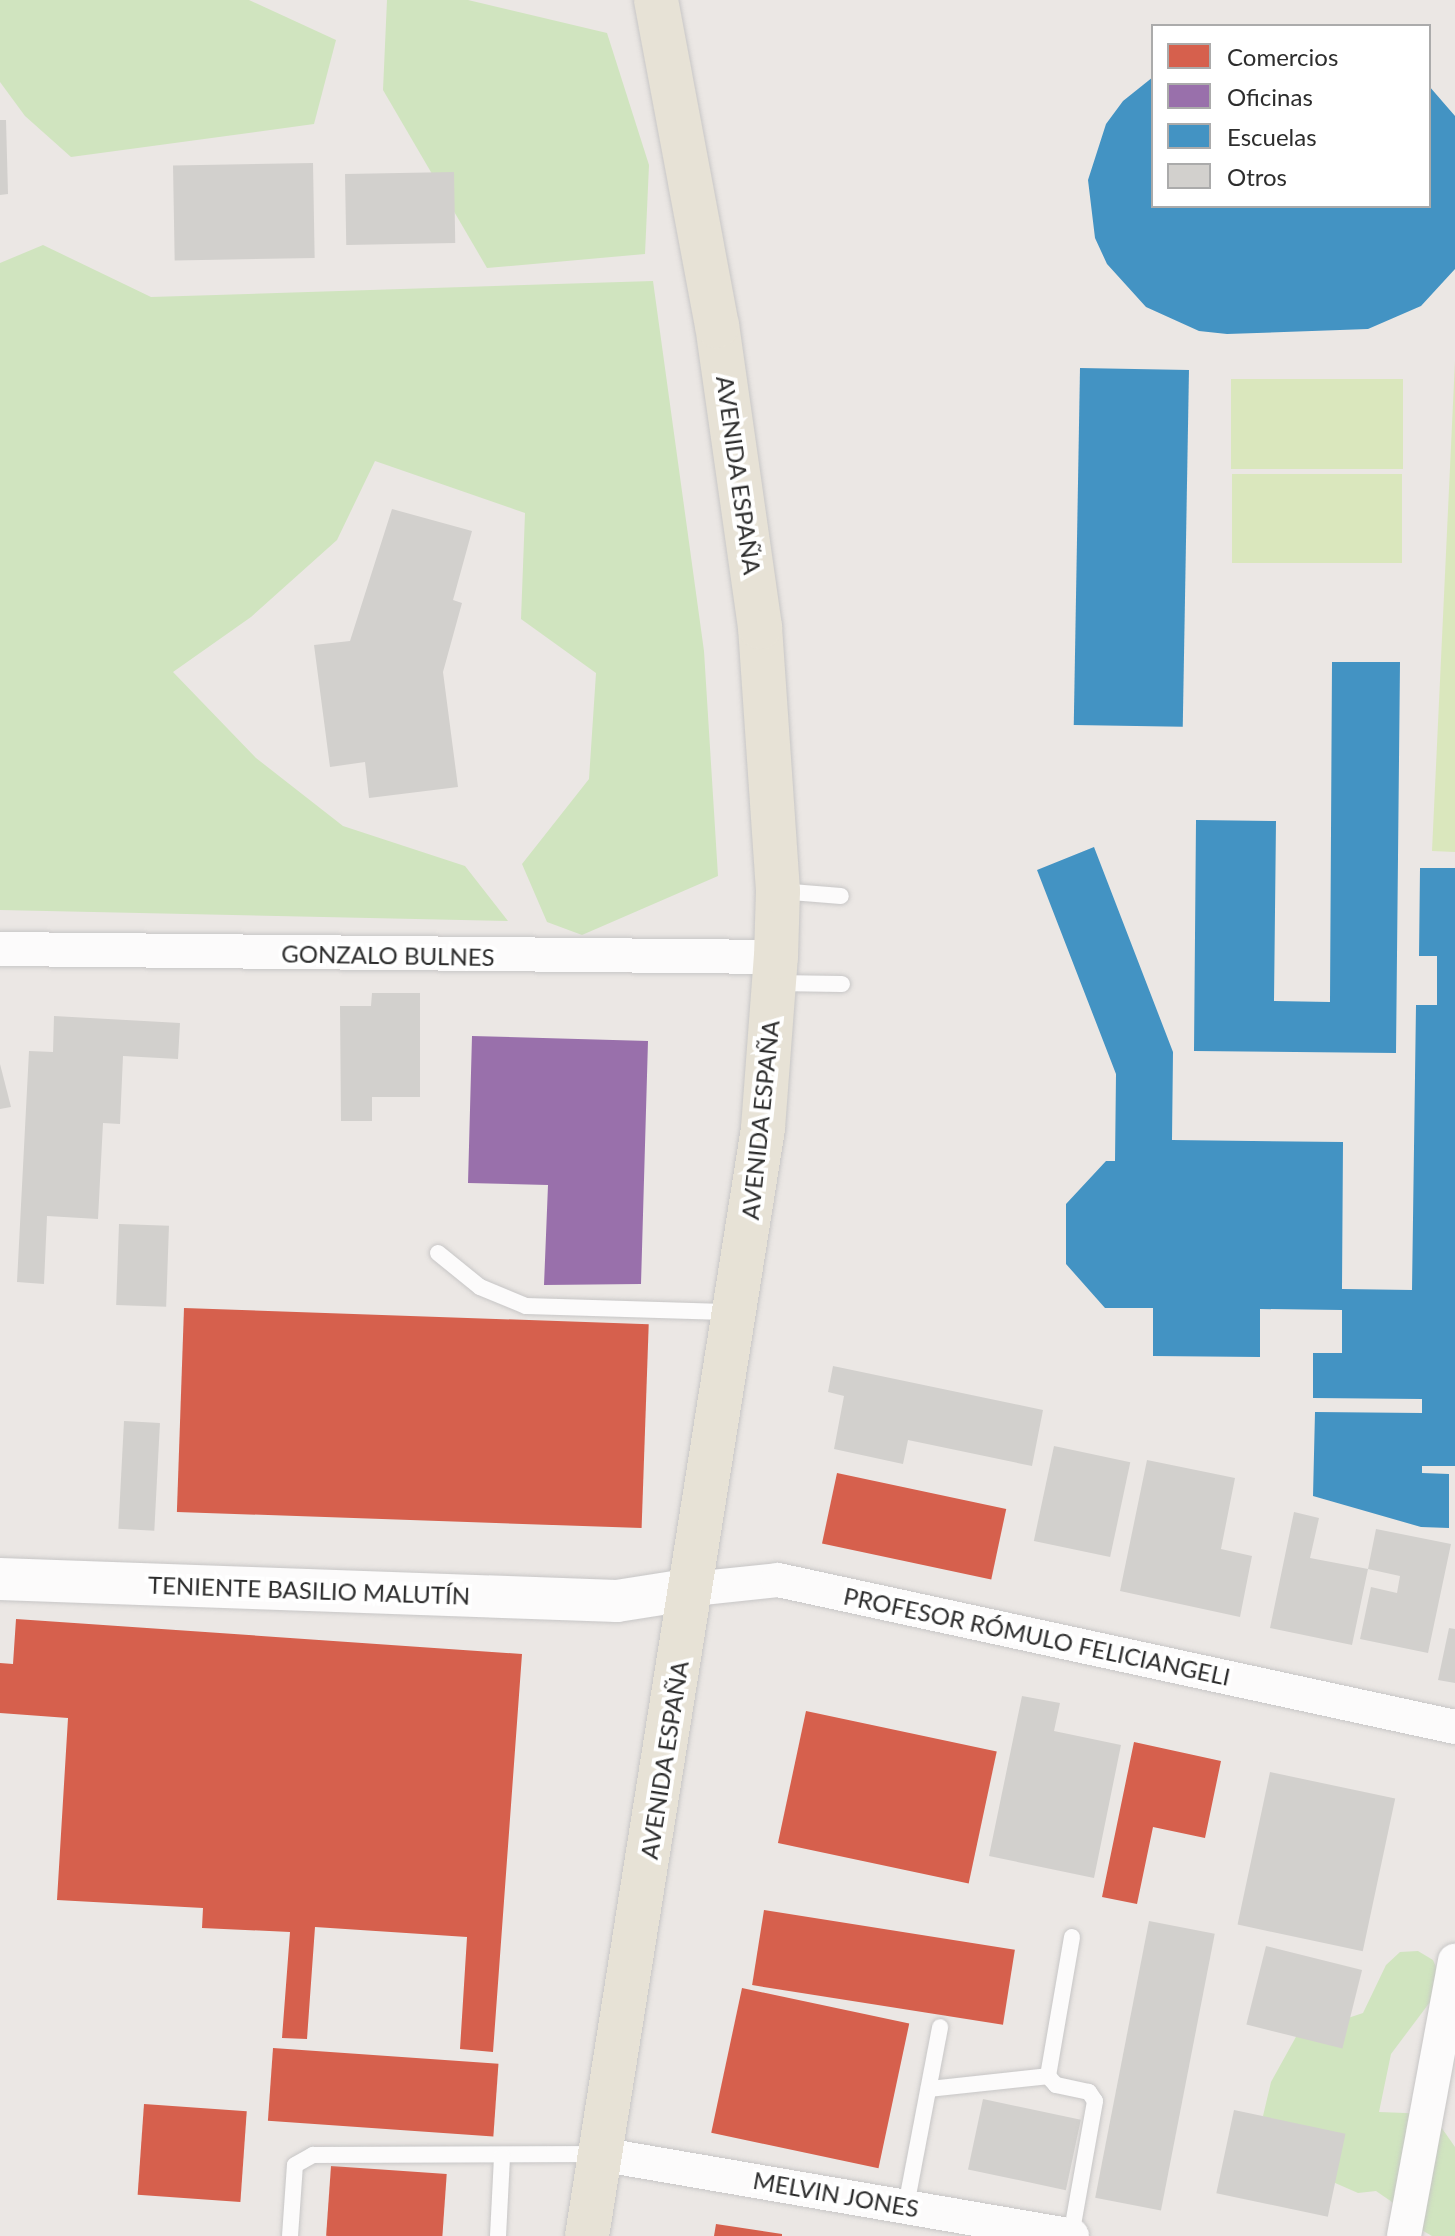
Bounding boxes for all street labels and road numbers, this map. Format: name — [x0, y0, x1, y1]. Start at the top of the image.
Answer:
street label: AVENIDA ESPAÑA — [711, 373, 767, 577]
street label: GONZALO BULNES — [281, 939, 495, 971]
street label: AVENIDA ESPAÑA — [735, 1018, 785, 1222]
street label: TENIENTE BASILIO MALUTÍN — [147, 1570, 471, 1610]
street label: PROFESOR RÓMULO FELICIANGELI — [841, 1581, 1233, 1691]
street label: AVENIDA ESPAÑA — [634, 1658, 694, 1862]
street label: MELVIN JONES — [751, 2165, 921, 2223]

